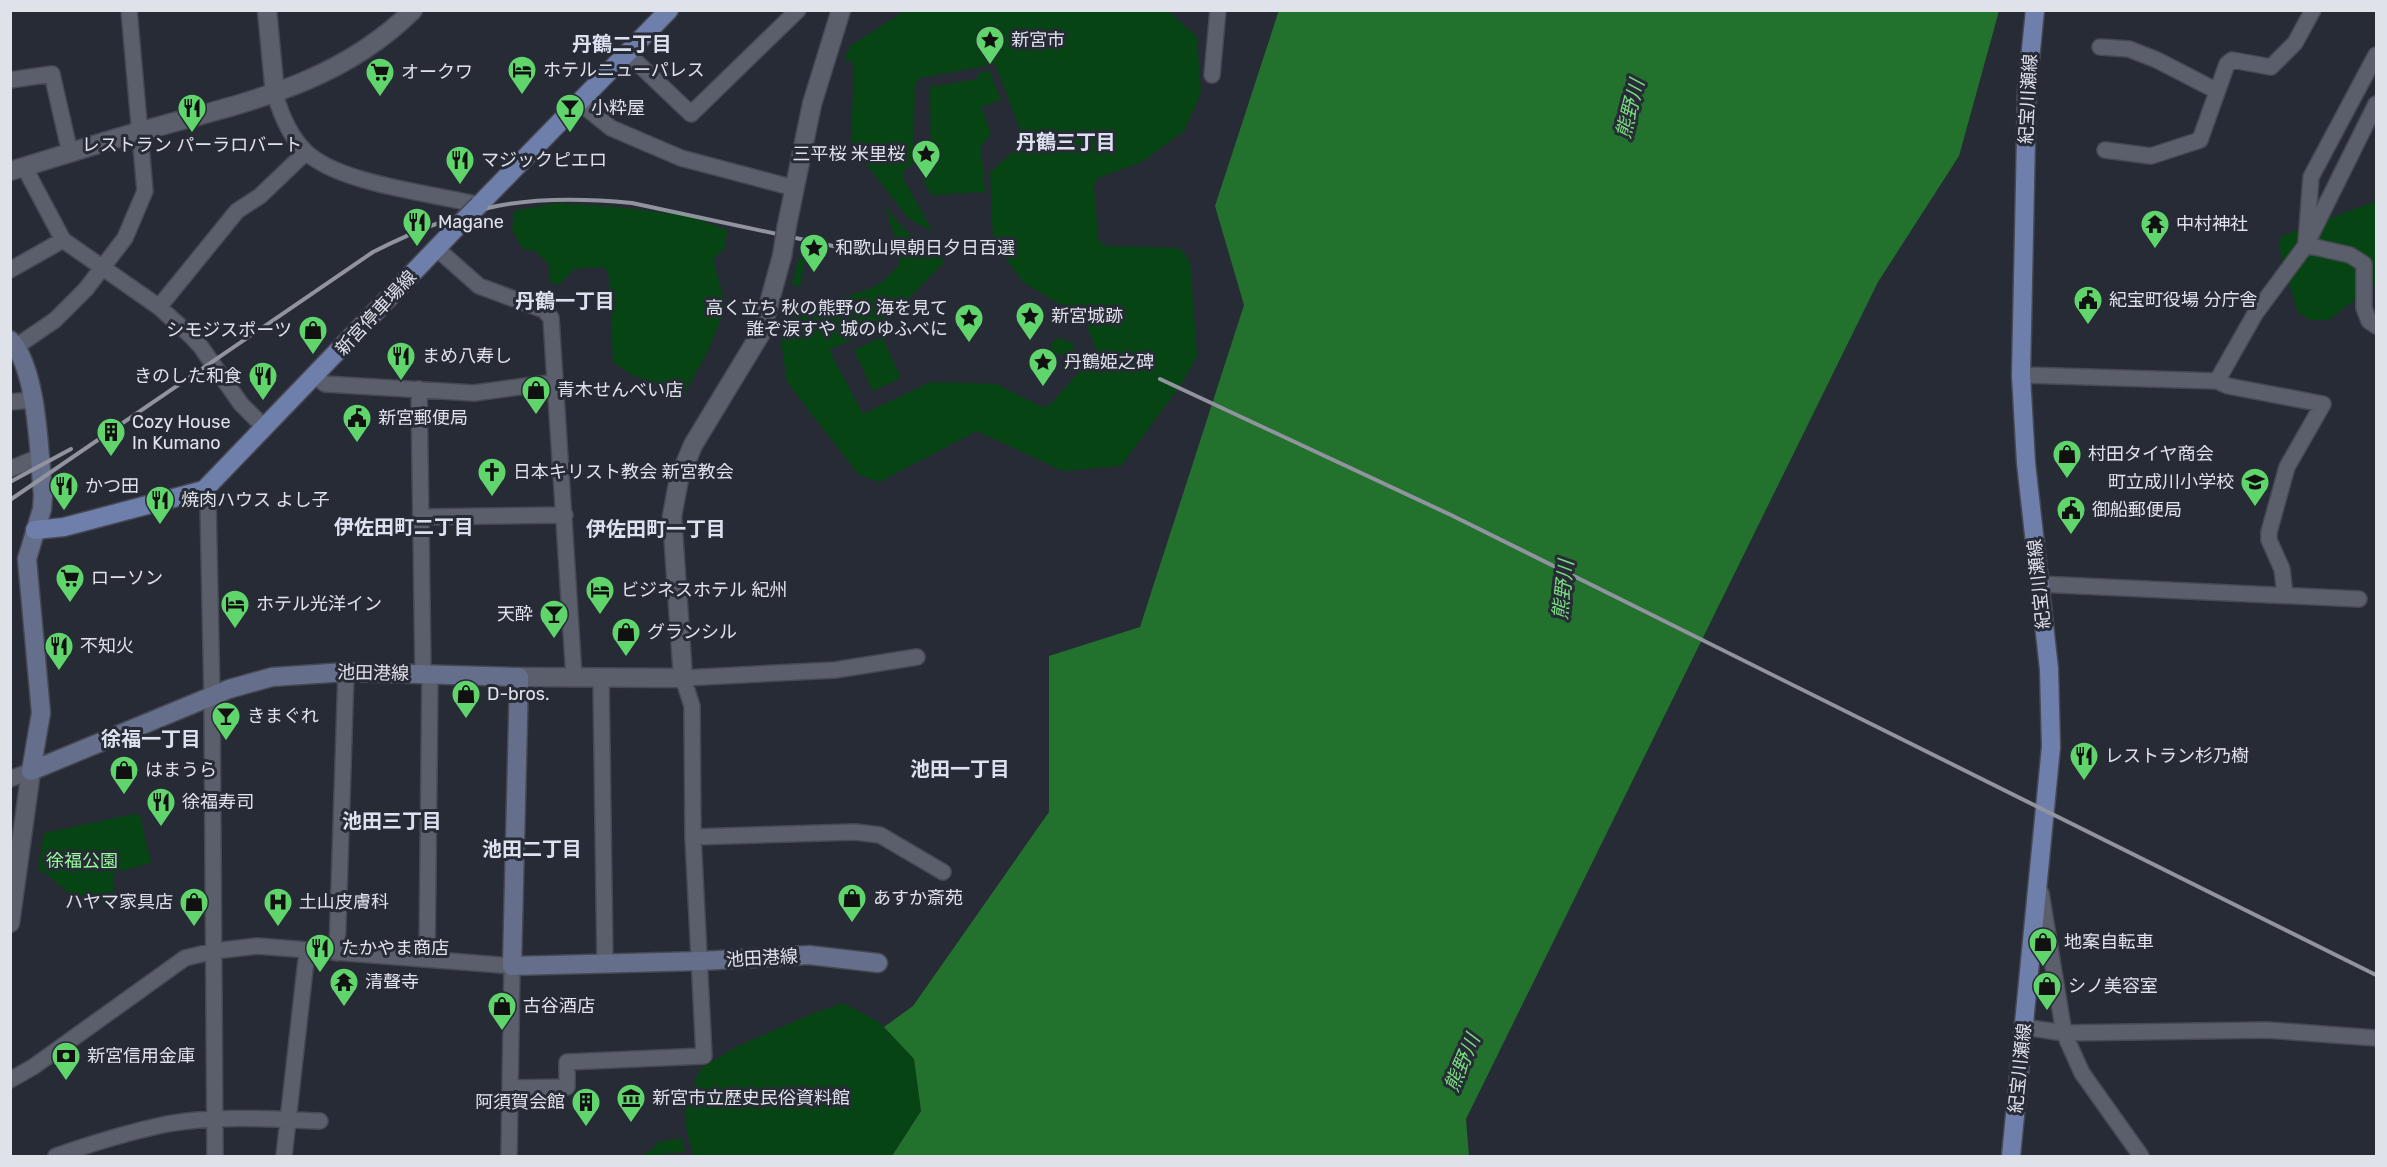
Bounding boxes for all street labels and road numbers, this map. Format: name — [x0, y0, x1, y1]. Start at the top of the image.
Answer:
street label: 紀宝川瀬線 — [2015, 53, 2041, 145]
street label: 新宮停車場線 — [331, 266, 421, 360]
street label: 紀宝川瀬線 — [2023, 538, 2055, 630]
street label: 池田港線 — [337, 661, 409, 685]
street label: 池田港線 — [725, 945, 799, 971]
street label: 紀宝川瀬線 — [2004, 1022, 2036, 1114]

